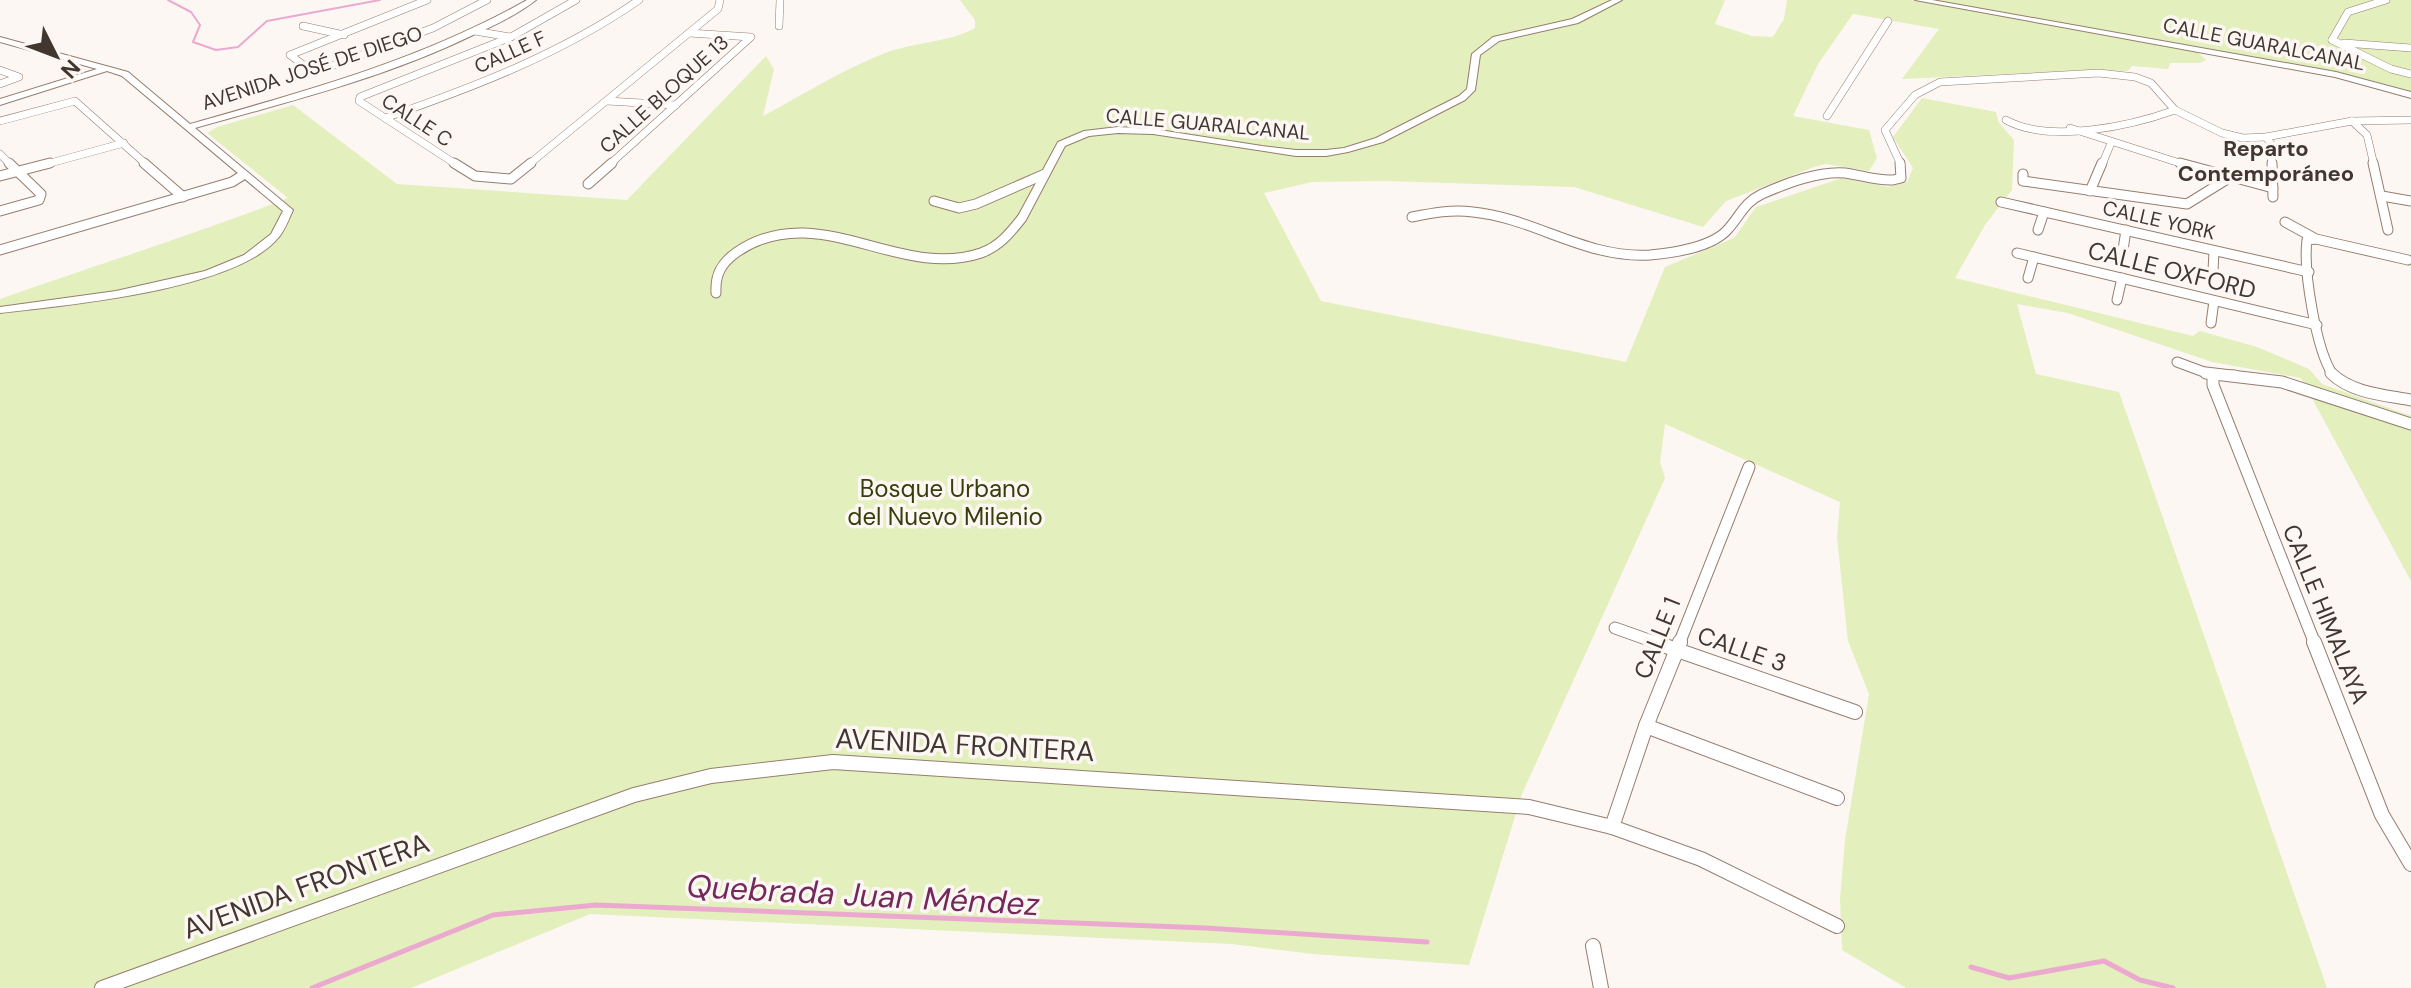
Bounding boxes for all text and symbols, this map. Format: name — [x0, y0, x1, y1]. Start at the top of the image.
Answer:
street label: CALLE GUARALCANAL — [2161, 12, 2367, 76]
north arrow — [16, 16, 96, 96]
street label: AVENIDA JOSÉ DE DIEGO — [198, 20, 426, 116]
street label: CALLE F — [470, 25, 550, 79]
street label: CALLE BLOQUE 13 — [594, 29, 734, 159]
text: N — [54, 53, 87, 85]
street label: CALLE C — [377, 87, 457, 153]
street label: CALLE GUARALCANAL — [1105, 102, 1311, 146]
district label: Reparto Contemporáneo — [2178, 134, 2354, 188]
street label: CALLE YORK — [2100, 194, 2218, 246]
street label: CALLE OXFORD — [2085, 234, 2259, 306]
park label: Bosque Urbano del Nuevo Milenio — [847, 473, 1043, 532]
street label: CALLE HIMALAYA — [2276, 520, 2376, 708]
street label: CALLE 1 — [1627, 593, 1687, 683]
street label: CALLE 3 — [1693, 619, 1791, 679]
street label: AVENIDA FRONTERA — [834, 720, 1096, 770]
street label: AVENIDA FRONTERA — [178, 824, 434, 948]
water label: Quebrada Juan Méndez — [686, 865, 1041, 925]

